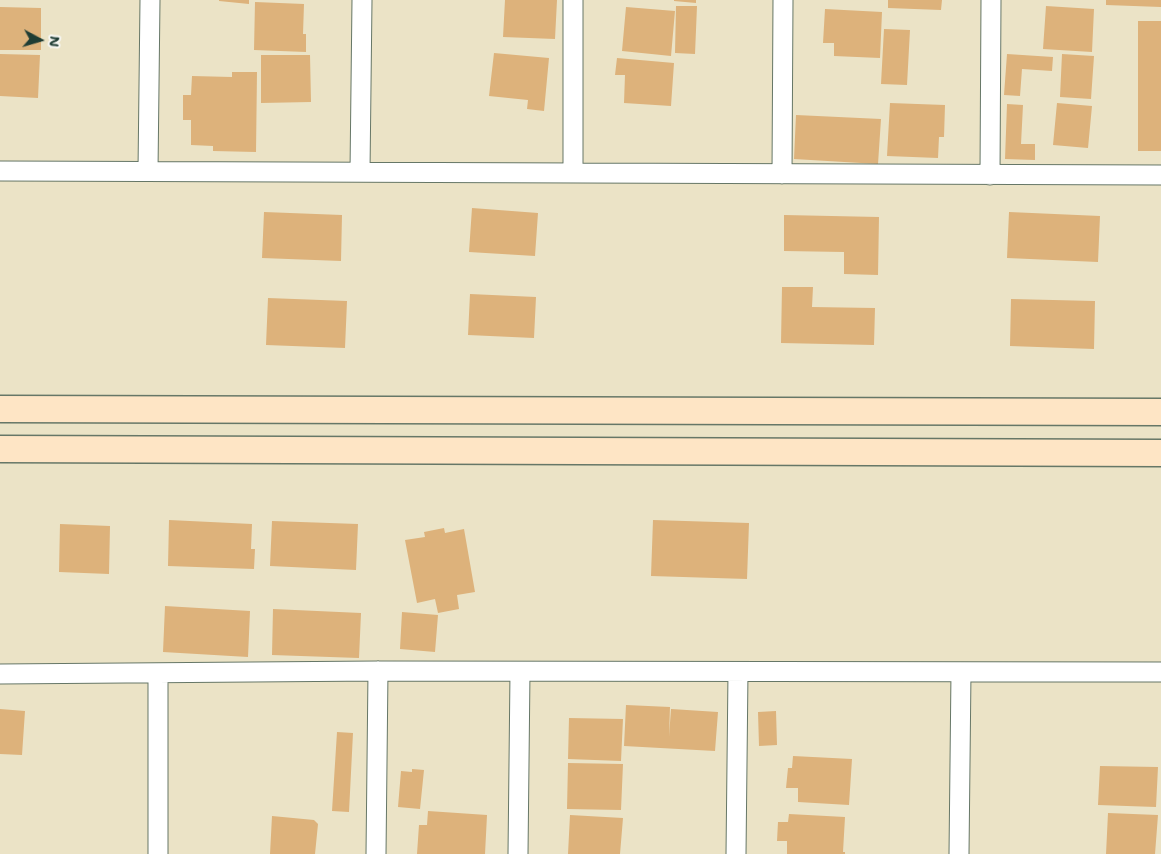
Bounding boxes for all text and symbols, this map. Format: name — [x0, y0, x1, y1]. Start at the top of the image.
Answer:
north arrow — [15, 15, 65, 65]
text: N — [45, 35, 64, 48]

